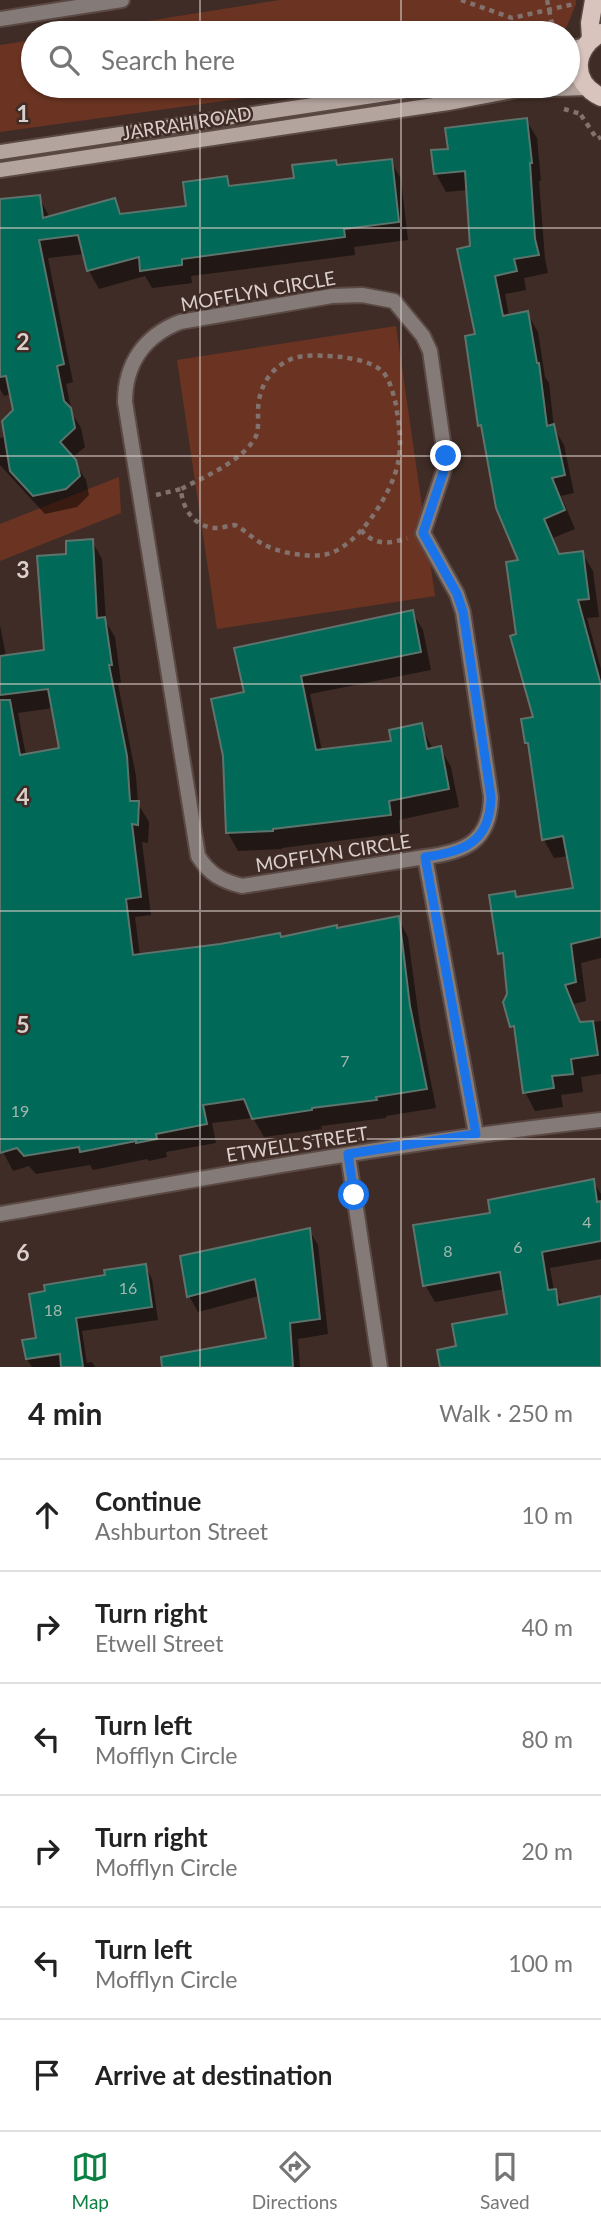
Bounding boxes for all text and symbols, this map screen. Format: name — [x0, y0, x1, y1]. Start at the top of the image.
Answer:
search box — [21, 21, 580, 98]
icon: search — [45, 41, 83, 79]
text: Search here — [101, 44, 235, 76]
text: 1 — [16, 99, 30, 127]
street label: JARRAH ROAD — [121, 101, 253, 144]
street label: MOFFLYN CIRCLE — [179, 266, 337, 315]
text: 2 — [16, 327, 30, 355]
route end — [430, 440, 461, 471]
text: 3 — [16, 555, 30, 583]
text: 4 — [16, 782, 30, 810]
street label: MOFFLYN CIRCLE — [254, 829, 412, 876]
text: 5 — [16, 1010, 30, 1038]
house number: 7 — [340, 1051, 350, 1070]
house number: 19 — [11, 1101, 29, 1120]
street label: ETWELL STREET — [224, 1121, 369, 1166]
route start — [338, 1179, 369, 1210]
house number: 4 — [582, 1212, 592, 1231]
house number: 6 — [513, 1237, 523, 1256]
text: 6 — [16, 1238, 30, 1266]
house number: 8 — [443, 1241, 453, 1260]
house number: 16 — [119, 1278, 137, 1297]
house number: 18 — [44, 1300, 62, 1319]
text: 4 min — [28, 1395, 102, 1431]
text: Walk · 250 m — [439, 1399, 573, 1427]
text: Continue — [95, 1485, 201, 1517]
icon: ahead — [28, 1496, 66, 1534]
text: 10 m — [522, 1501, 573, 1529]
text: Ashburton Street — [95, 1517, 268, 1545]
text: Turn right — [95, 1597, 208, 1629]
icon: right — [28, 1608, 66, 1646]
text: 40 m — [522, 1613, 573, 1641]
text: Etwell Street — [95, 1629, 223, 1657]
text: Turn left — [95, 1709, 192, 1741]
icon: left — [28, 1720, 66, 1758]
text: 80 m — [522, 1725, 573, 1753]
text: Mofflyn Circle — [95, 1741, 238, 1769]
text: Turn right — [95, 1821, 208, 1853]
icon: right — [28, 1832, 66, 1870]
text: 20 m — [522, 1837, 573, 1865]
text: Mofflyn Circle — [95, 1853, 238, 1881]
text: Turn left — [95, 1933, 192, 1965]
icon: left — [28, 1944, 66, 1982]
text: 100 m — [508, 1949, 573, 1977]
text: Mofflyn Circle — [95, 1965, 238, 1993]
icon: arrive — [28, 2056, 66, 2094]
text: Arrive at destination — [95, 2059, 332, 2091]
tab: Map — [71, 2148, 109, 2213]
tab: Directions — [252, 2148, 338, 2213]
tab: Saved — [480, 2148, 530, 2213]

